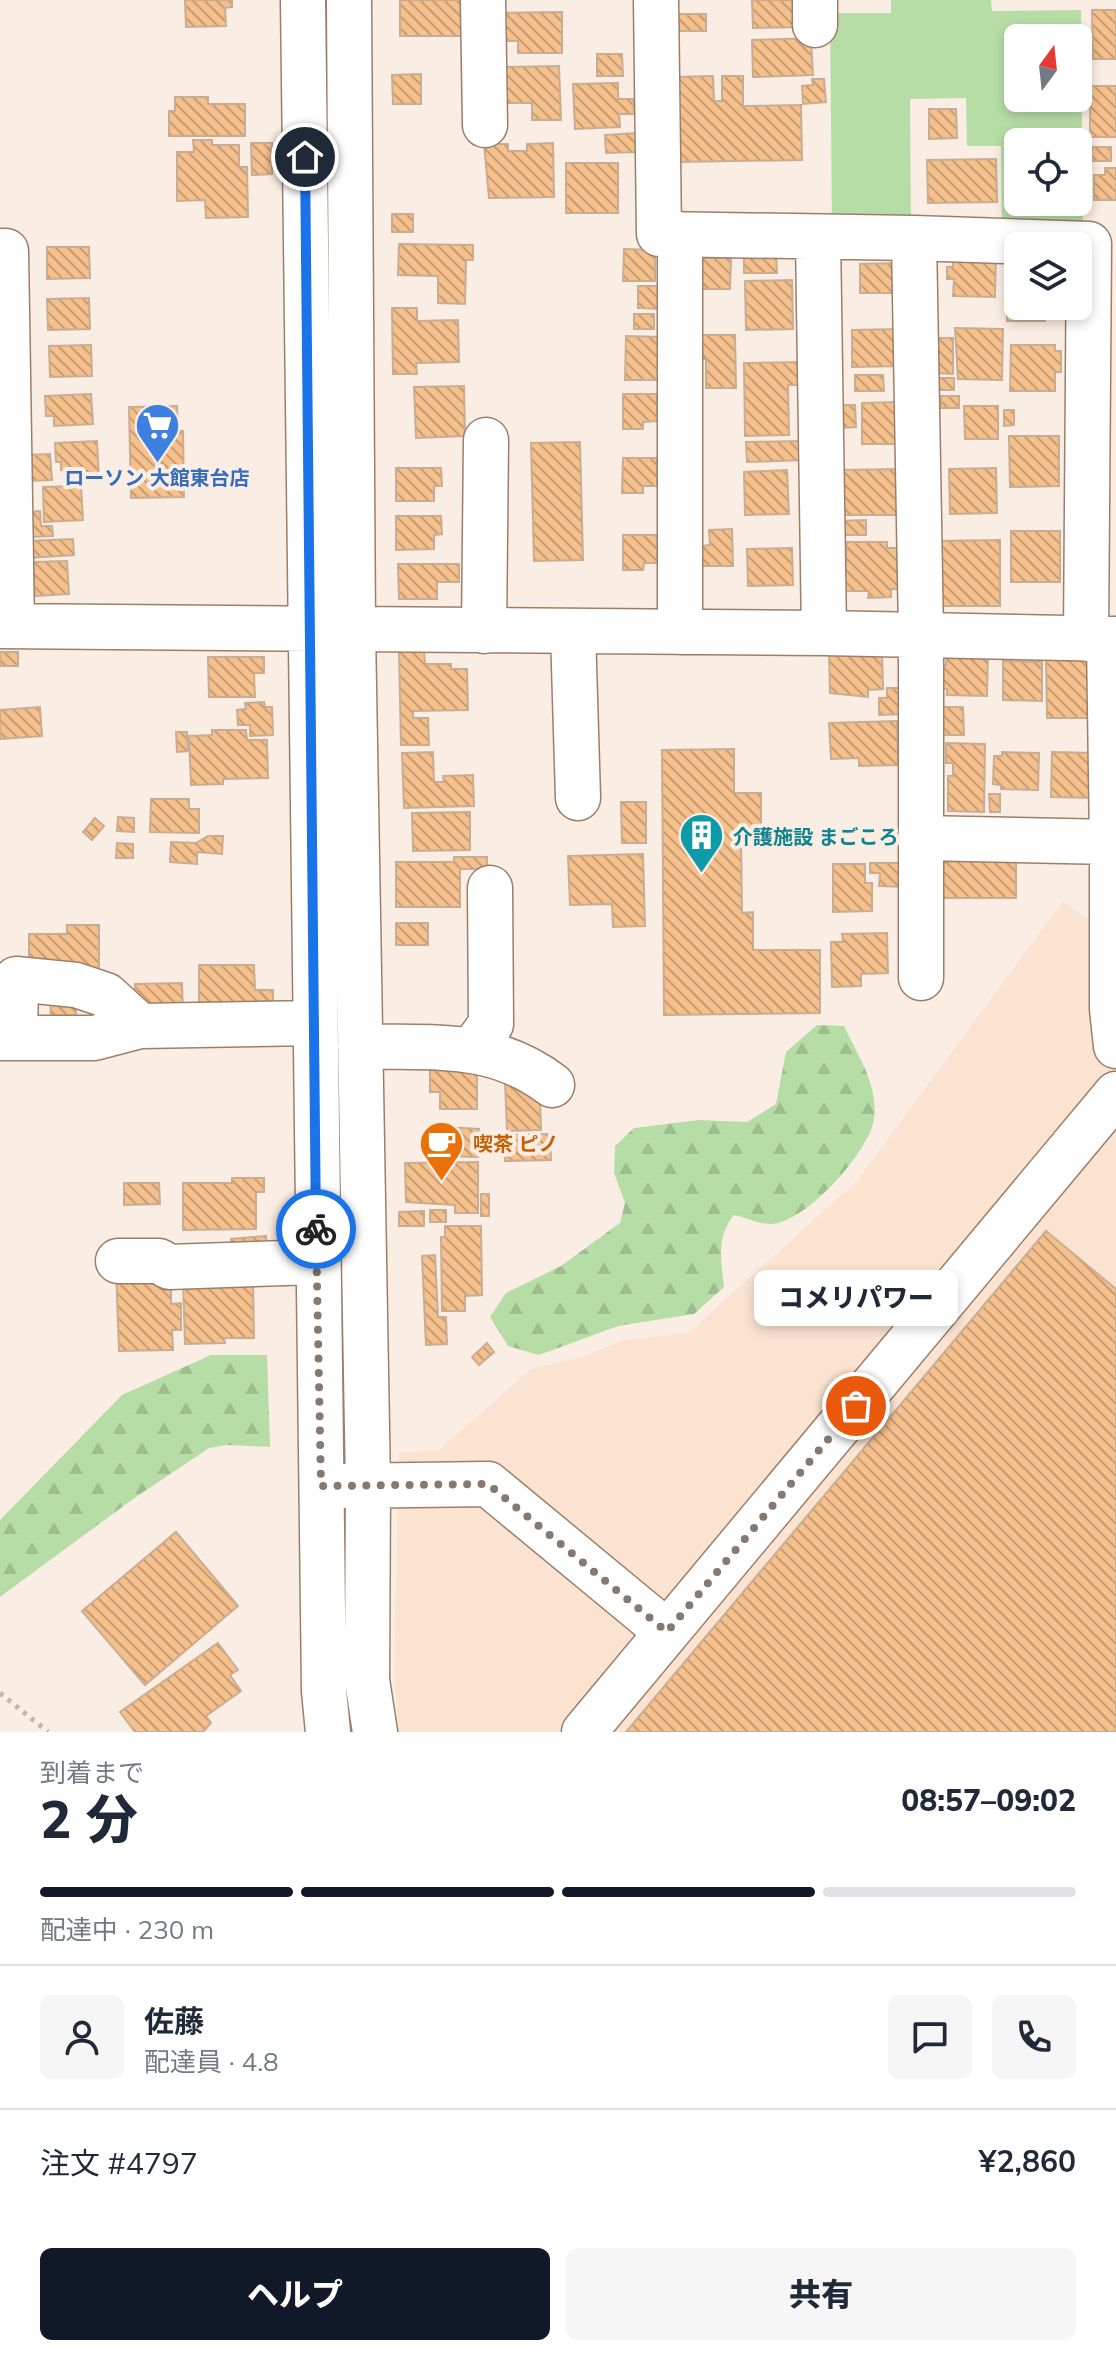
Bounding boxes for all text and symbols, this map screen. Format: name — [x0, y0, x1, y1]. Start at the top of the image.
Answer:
north arrow — [1004, 24, 1092, 112]
map controls — [1004, 24, 1092, 320]
pin — [271, 123, 339, 191]
button: locate — [1004, 128, 1092, 216]
icon: home — [283, 135, 327, 179]
button: layers — [1004, 232, 1092, 320]
supermarket icon: ローソン 大館東台店 — [133, 401, 181, 464]
place label: ローソン 大館東台店 — [64, 465, 250, 490]
building icon: 介護施設 まごころ — [678, 812, 726, 875]
place label: 介護施設 まごころ — [733, 824, 898, 849]
cafe icon: 喫茶 ピノ — [418, 1119, 466, 1182]
place label: 喫茶 ピノ — [473, 1131, 558, 1156]
courier — [276, 1189, 356, 1269]
icon: bike — [294, 1207, 338, 1251]
callout: コメリパワー — [754, 1270, 958, 1326]
text: コメリパワー — [778, 1281, 934, 1314]
pin — [822, 1372, 890, 1440]
icon: bag — [834, 1384, 878, 1428]
text: 到着まで — [40, 1756, 144, 1789]
text: 08:57–09:02 — [901, 1781, 1076, 1819]
text: 2 分 — [40, 1786, 138, 1851]
text: 配達中 · 230 m — [40, 1913, 214, 1946]
button: person — [40, 1995, 124, 2079]
button: chat — [888, 1995, 972, 2079]
button: phone — [992, 1995, 1076, 2079]
text: 佐藤 — [144, 2002, 204, 2040]
text: 配達員 · 4.8 — [144, 2045, 279, 2078]
text: ¥2,860 — [979, 2142, 1076, 2180]
text: 注文 #4797 — [40, 2144, 198, 2182]
button: ヘルプ — [40, 2248, 550, 2340]
button: 共有 — [566, 2248, 1076, 2340]

